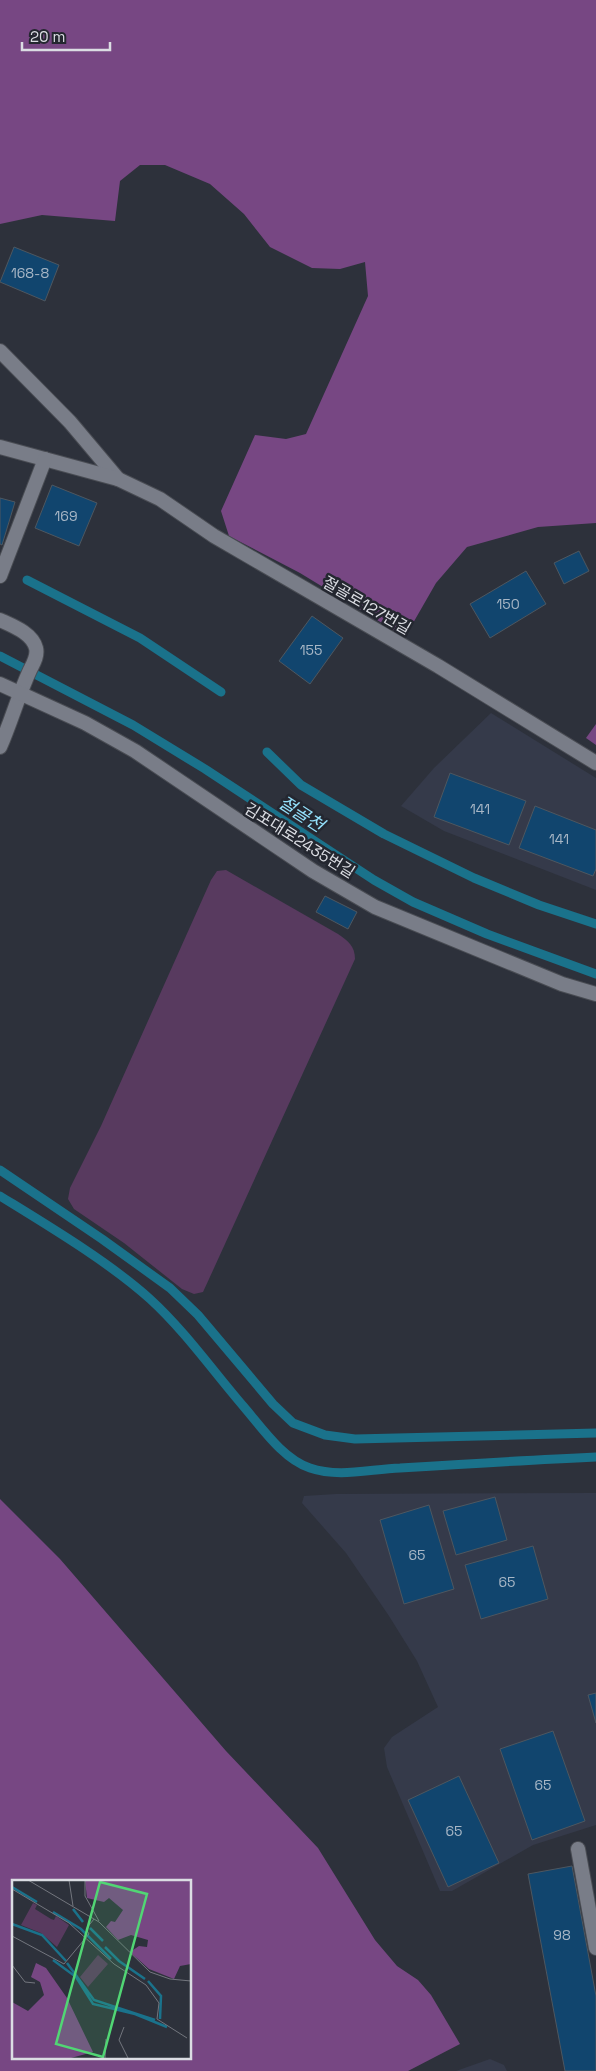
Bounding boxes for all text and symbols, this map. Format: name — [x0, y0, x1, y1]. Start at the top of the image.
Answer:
scale bar — [22, 20, 110, 52]
text: 20 m — [30, 27, 65, 46]
house number: 168-8 — [11, 264, 49, 282]
house number: 169 — [55, 507, 78, 525]
street label: 절골로127번길 — [319, 572, 415, 639]
house number: 150 — [496, 595, 520, 613]
house number: 155 — [300, 641, 322, 659]
water label: 절골천 — [274, 790, 330, 838]
street label: 김포대로2435번길 — [240, 798, 359, 883]
house number: 141 — [470, 800, 490, 818]
house number: 141 — [549, 830, 569, 848]
house number: 65 — [409, 1546, 425, 1564]
house number: 65 — [499, 1573, 515, 1591]
house number: 65 — [535, 1776, 551, 1794]
house number: 65 — [446, 1822, 462, 1840]
inset map — [12, 1880, 191, 2058]
house number: 98 — [553, 1926, 571, 1944]

